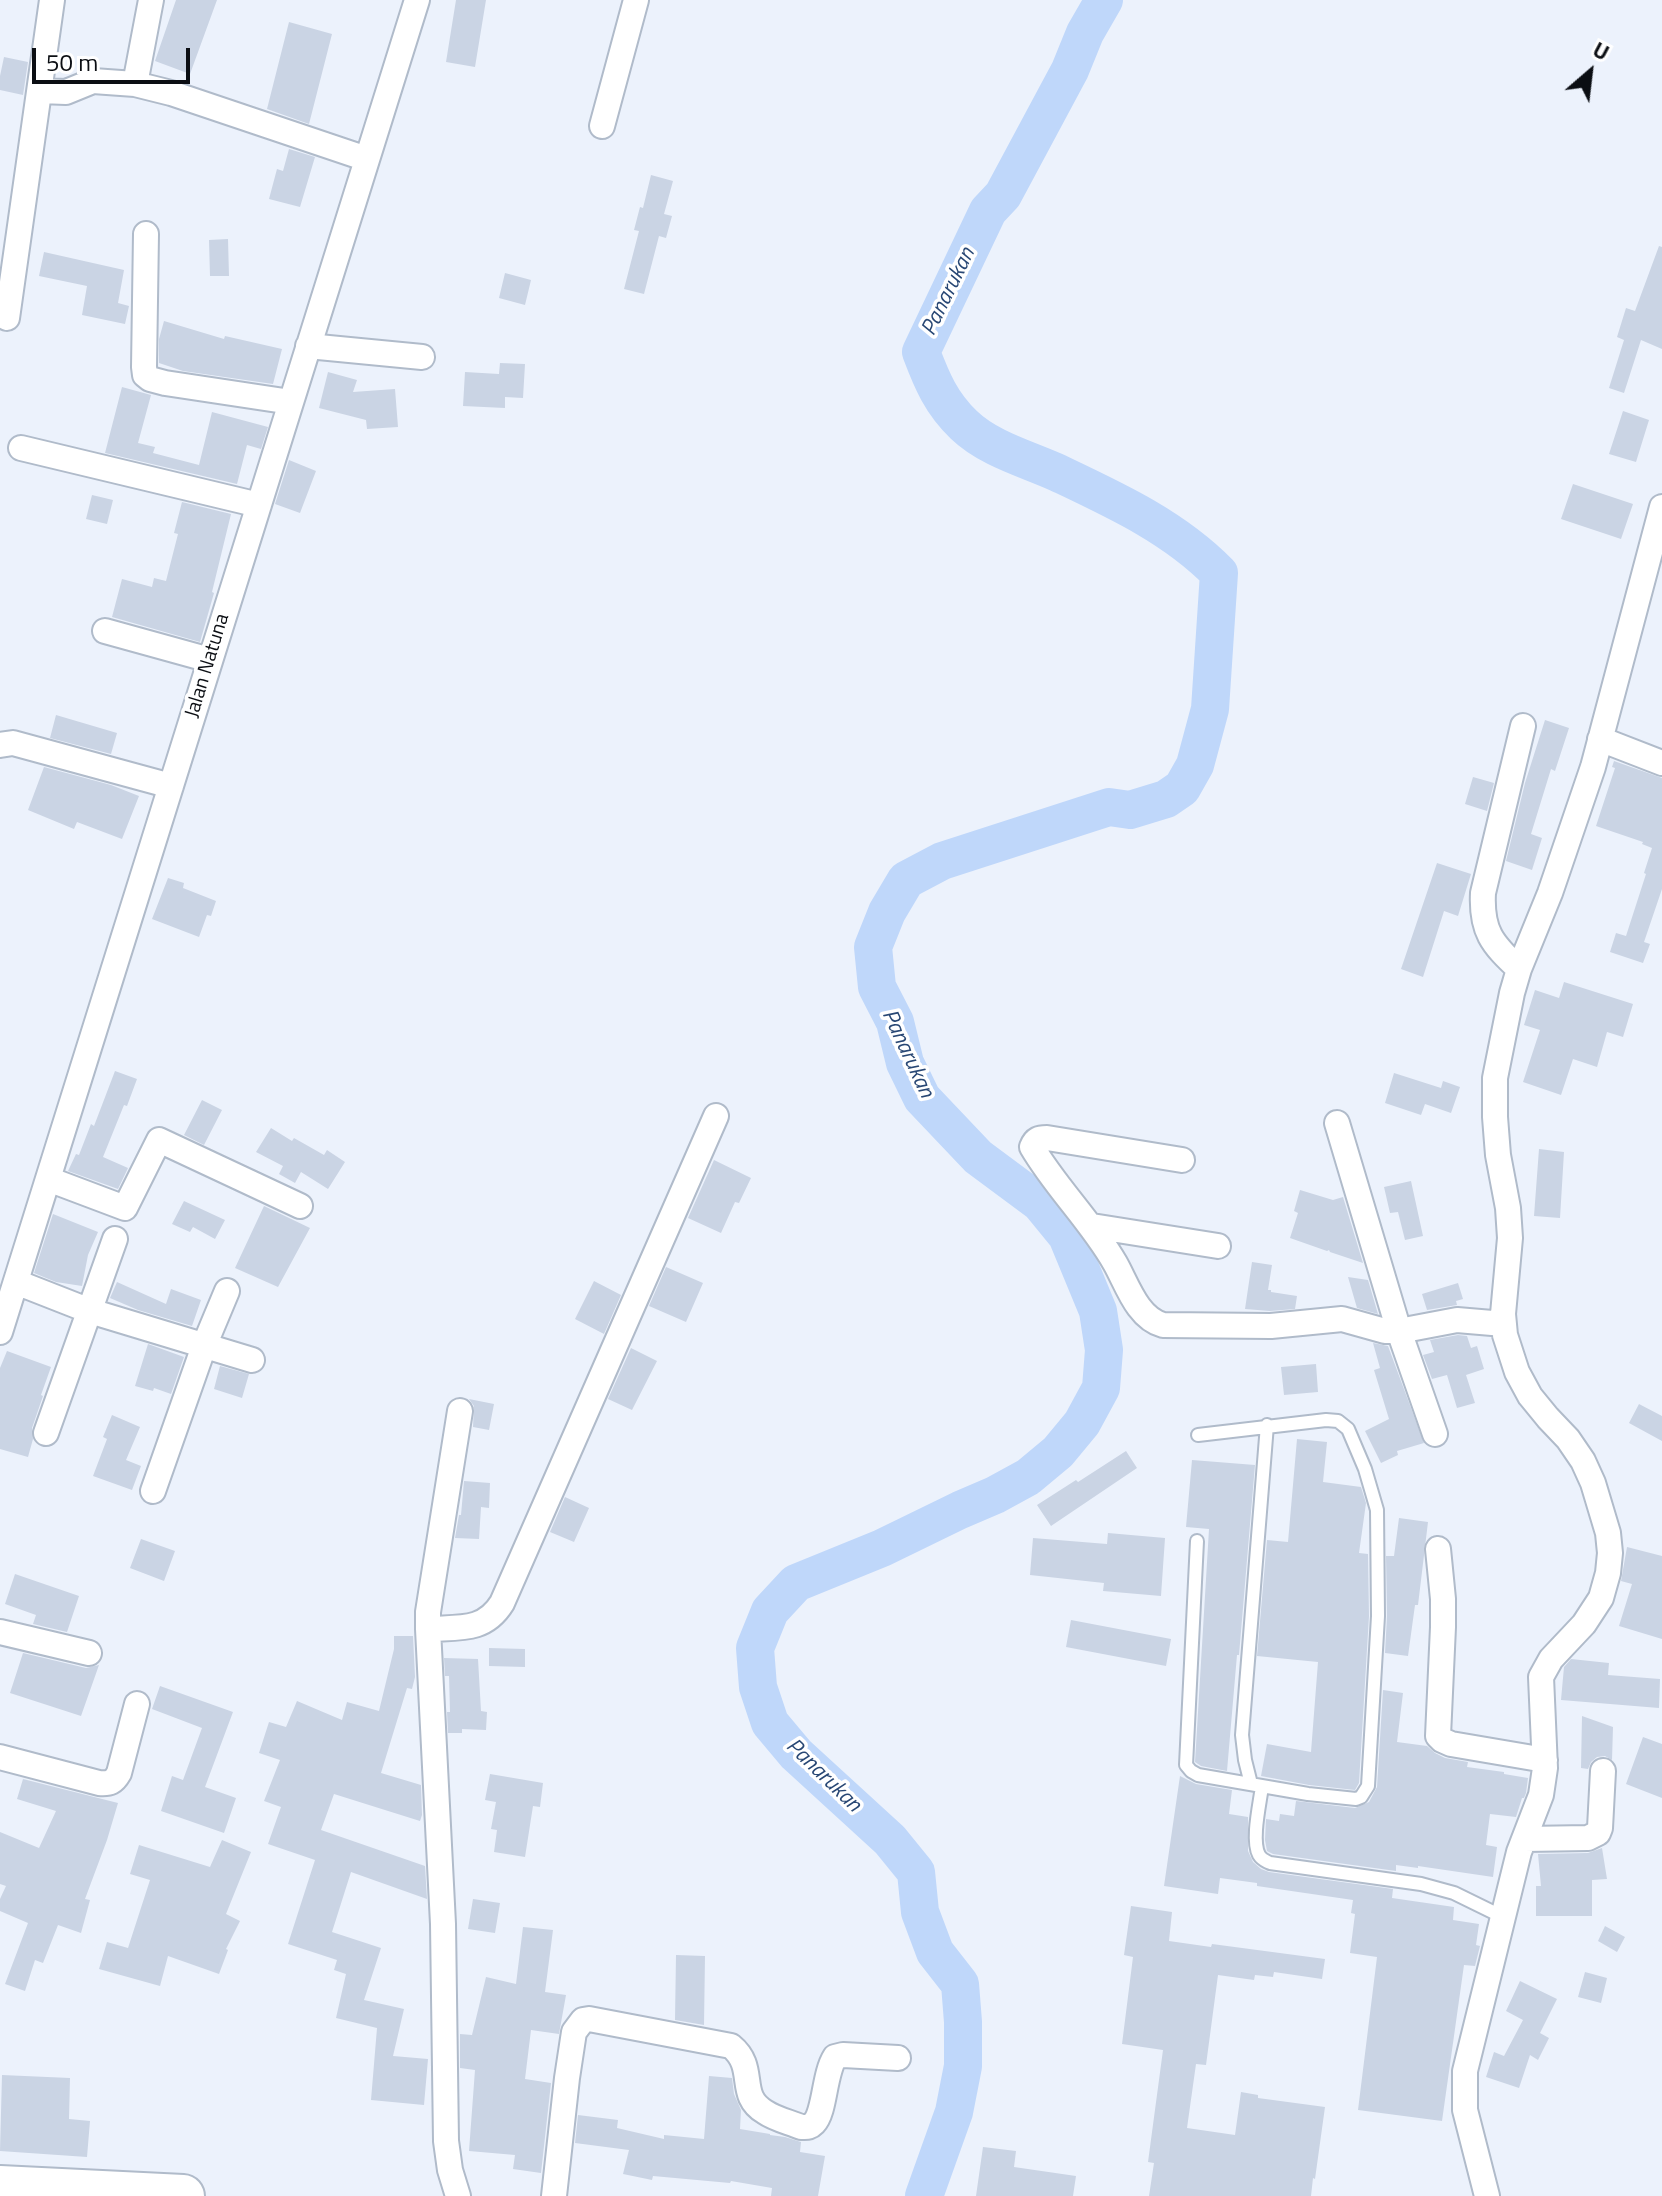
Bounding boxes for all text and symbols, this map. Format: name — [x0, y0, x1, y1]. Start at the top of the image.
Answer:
scale bar — [36, 32, 194, 82]
north arrow — [1550, 32, 1630, 112]
text: U — [1587, 32, 1616, 69]
text: 50 m — [46, 44, 98, 80]
water label: Panarukan — [916, 244, 982, 340]
street label: Jalan Natuna — [181, 611, 235, 721]
water label: Panarukan — [875, 1006, 939, 1102]
water label: Panarukan — [780, 1734, 866, 1818]

